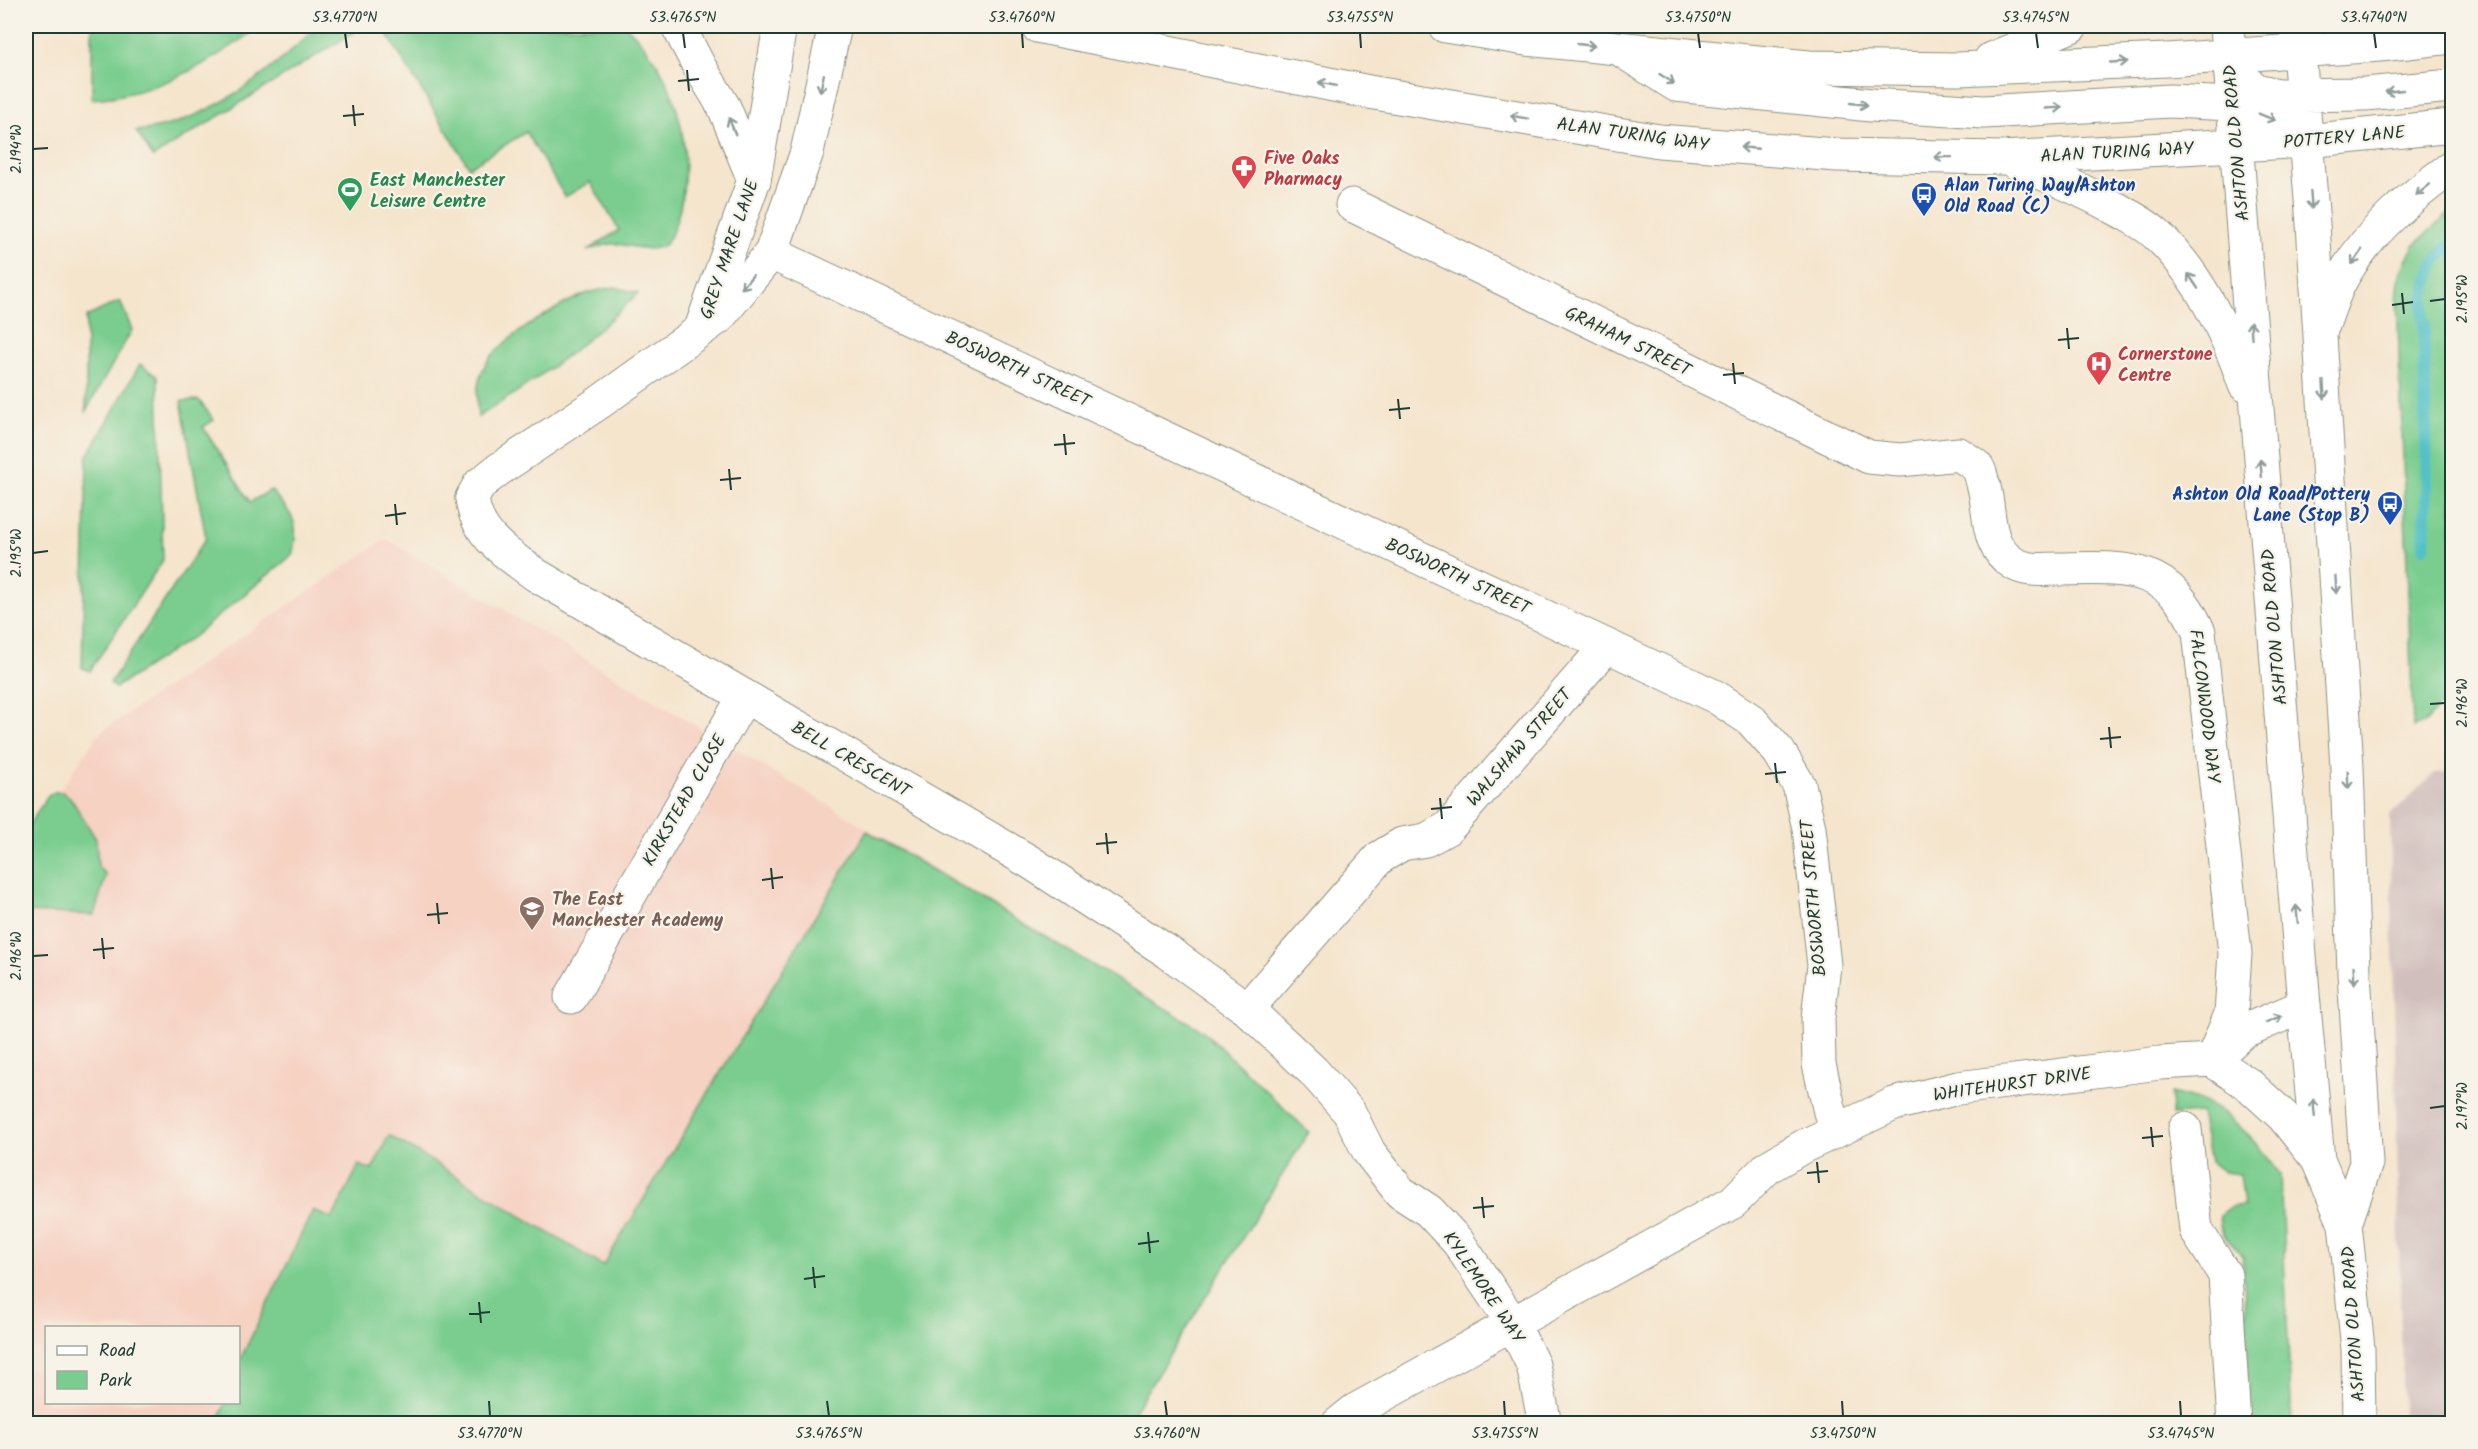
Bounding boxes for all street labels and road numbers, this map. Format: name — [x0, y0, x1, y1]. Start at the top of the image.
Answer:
street label: ASHTON OLD ROAD — [2216, 63, 2259, 222]
street label: ALAN TURING WAY — [1555, 110, 1711, 161]
street label: POTTERY LANE — [2282, 119, 2407, 158]
street label: ALAN TURING WAY — [2040, 135, 2195, 172]
street label: GREY MARE LANE — [693, 175, 768, 323]
street label: GRAHAM STREET — [1559, 299, 1697, 386]
street label: BOSWORTH STREET — [940, 324, 1096, 417]
street label: BOSWORTH STREET — [1380, 531, 1536, 624]
street label: ASHTON OLD ROAD — [2254, 547, 2297, 706]
street label: FALCONWOOD WAY — [2180, 628, 2227, 785]
street label: WALSHAW STREET — [1460, 681, 1581, 814]
street label: BELL CRESCENT — [785, 714, 916, 807]
street label: KIRKSTEAD CLOSE — [636, 729, 735, 872]
street label: BOSWORTH STREET — [1793, 817, 1836, 977]
street label: WHITEHURST DRIVE — [1931, 1060, 2094, 1111]
street label: KYLEMORE WAY — [1434, 1226, 1532, 1350]
street label: ASHTON OLD ROAD — [2335, 1244, 2374, 1403]

